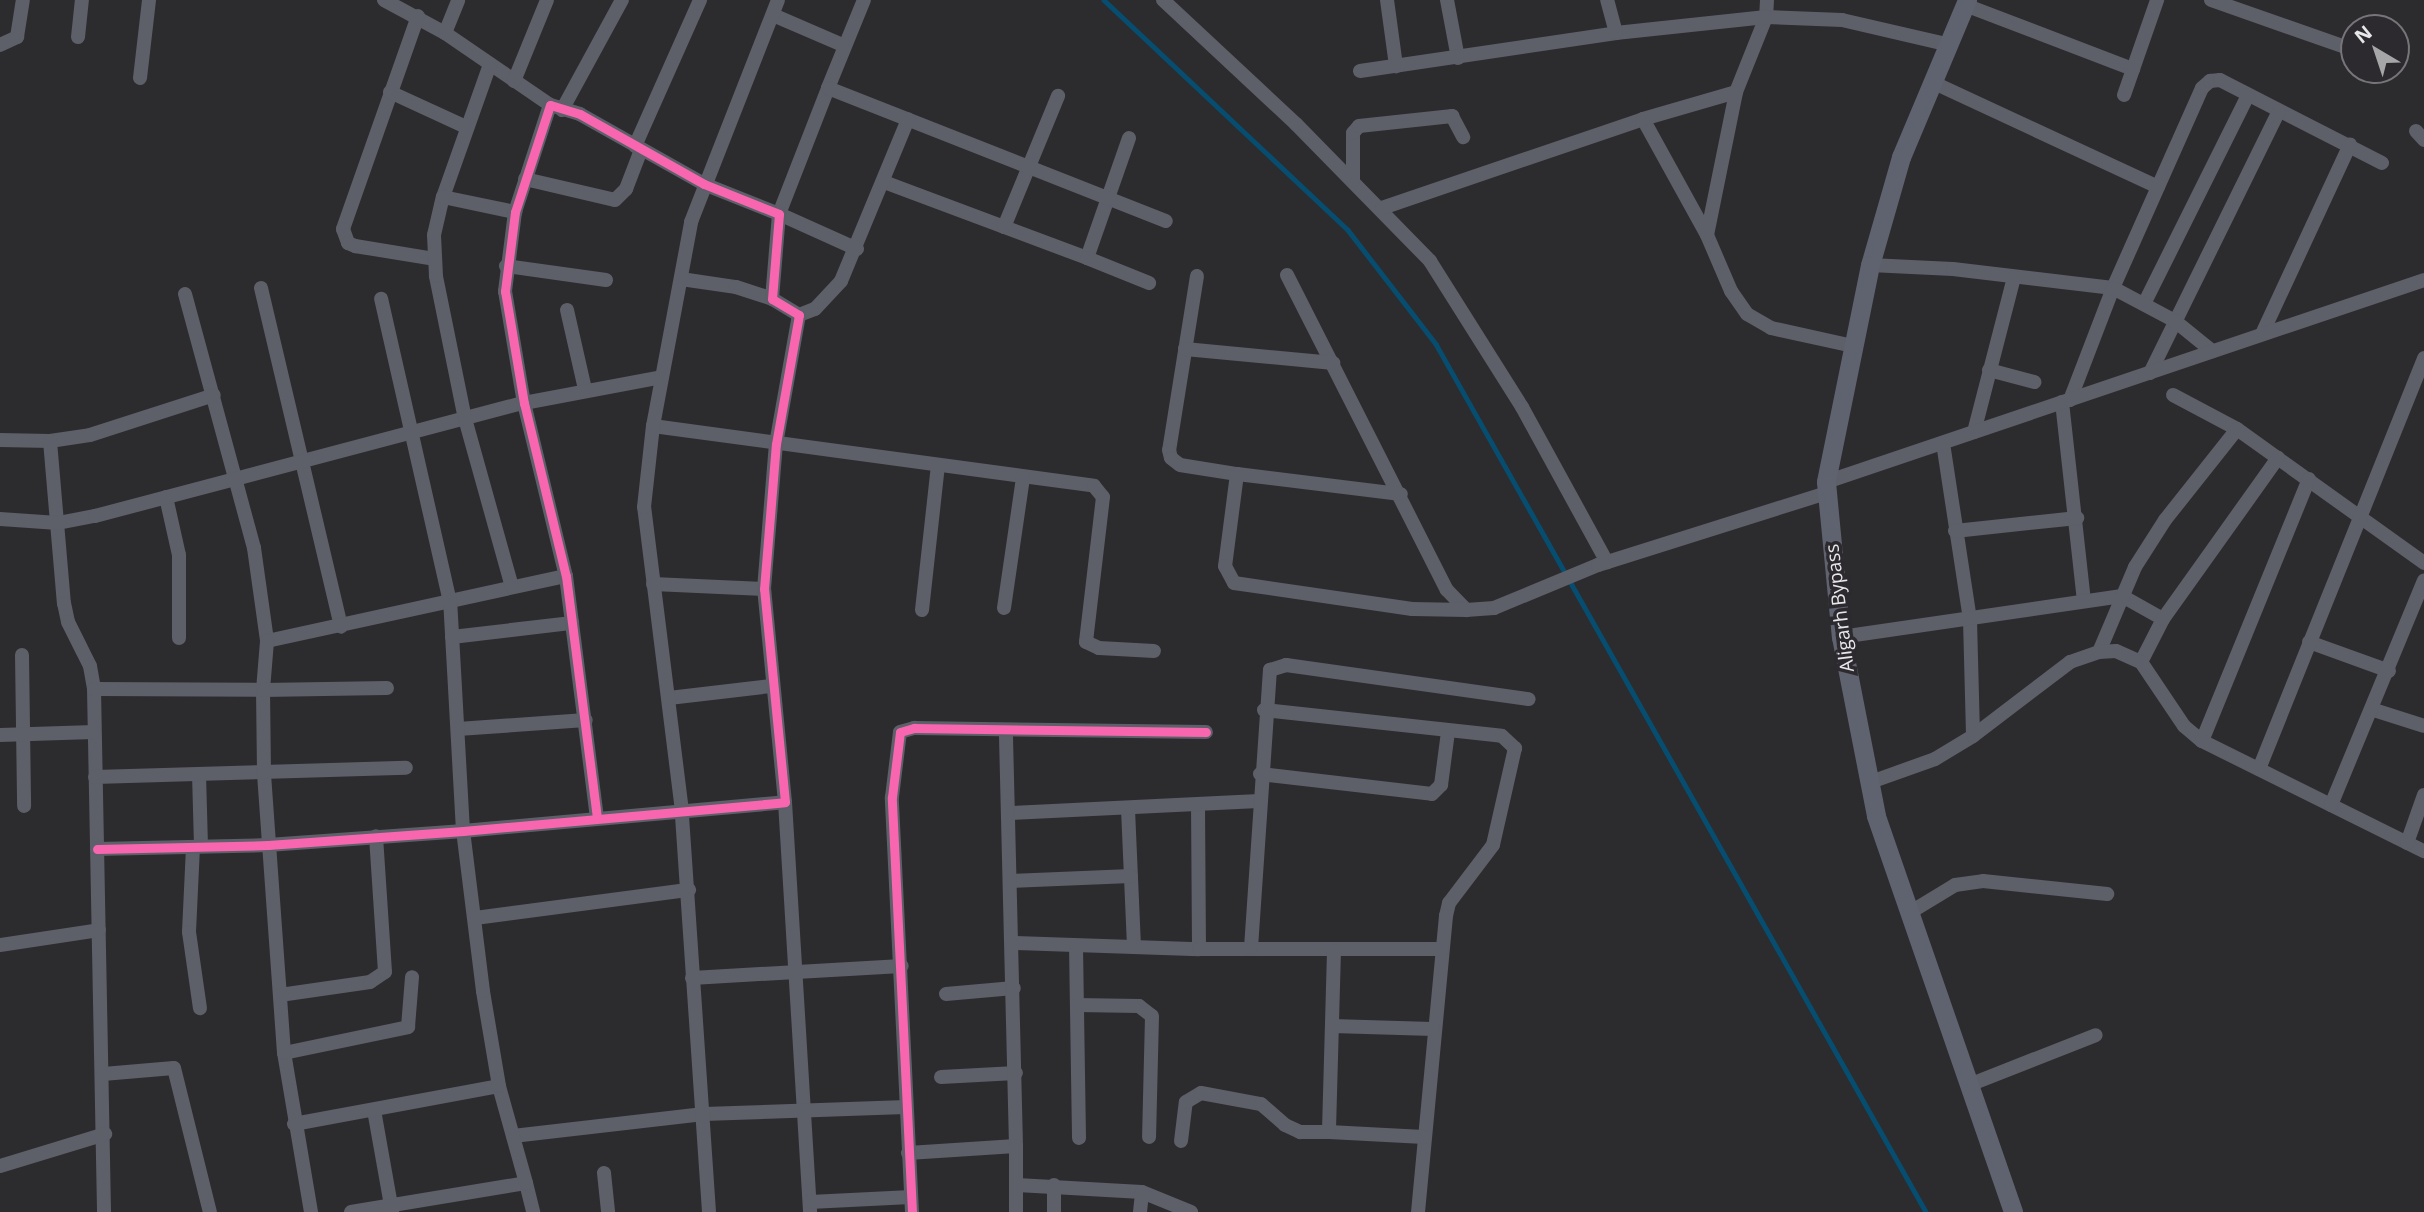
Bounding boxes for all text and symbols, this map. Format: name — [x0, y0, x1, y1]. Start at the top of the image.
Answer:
north arrow — [2340, 14, 2410, 84]
text: N — [2349, 19, 2377, 49]
street label: Aligarh Bypass — [1821, 543, 1859, 673]

